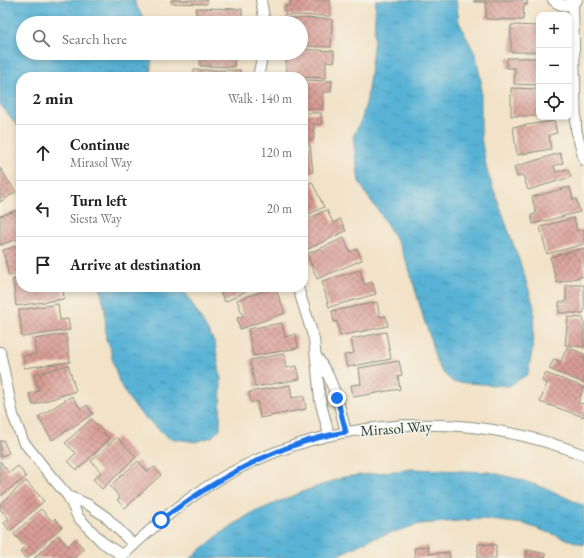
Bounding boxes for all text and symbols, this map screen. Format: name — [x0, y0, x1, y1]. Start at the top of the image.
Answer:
map controls — [536, 12, 572, 120]
button: + — [536, 12, 572, 48]
search box — [16, 16, 308, 60]
icon: search — [30, 27, 52, 49]
text: Search here — [62, 29, 127, 48]
button: − — [536, 48, 572, 84]
button: locate — [536, 84, 572, 120]
text: 2 min — [32, 87, 73, 109]
text: Walk · 140 m — [228, 90, 292, 107]
text: Continue — [70, 135, 130, 154]
icon: ahead — [32, 142, 54, 164]
text: 120 m — [261, 144, 292, 161]
text: Mirasol Way — [70, 154, 132, 171]
text: Turn left — [70, 191, 127, 210]
icon: left — [32, 198, 54, 220]
text: 20 m — [267, 200, 292, 217]
text: Siesta Way — [70, 210, 122, 227]
icon: arrive — [32, 254, 54, 276]
text: Arrive at destination — [70, 255, 201, 274]
route end — [328, 389, 346, 407]
street label: Mirasol Way — [360, 416, 433, 440]
route start — [152, 511, 170, 529]

